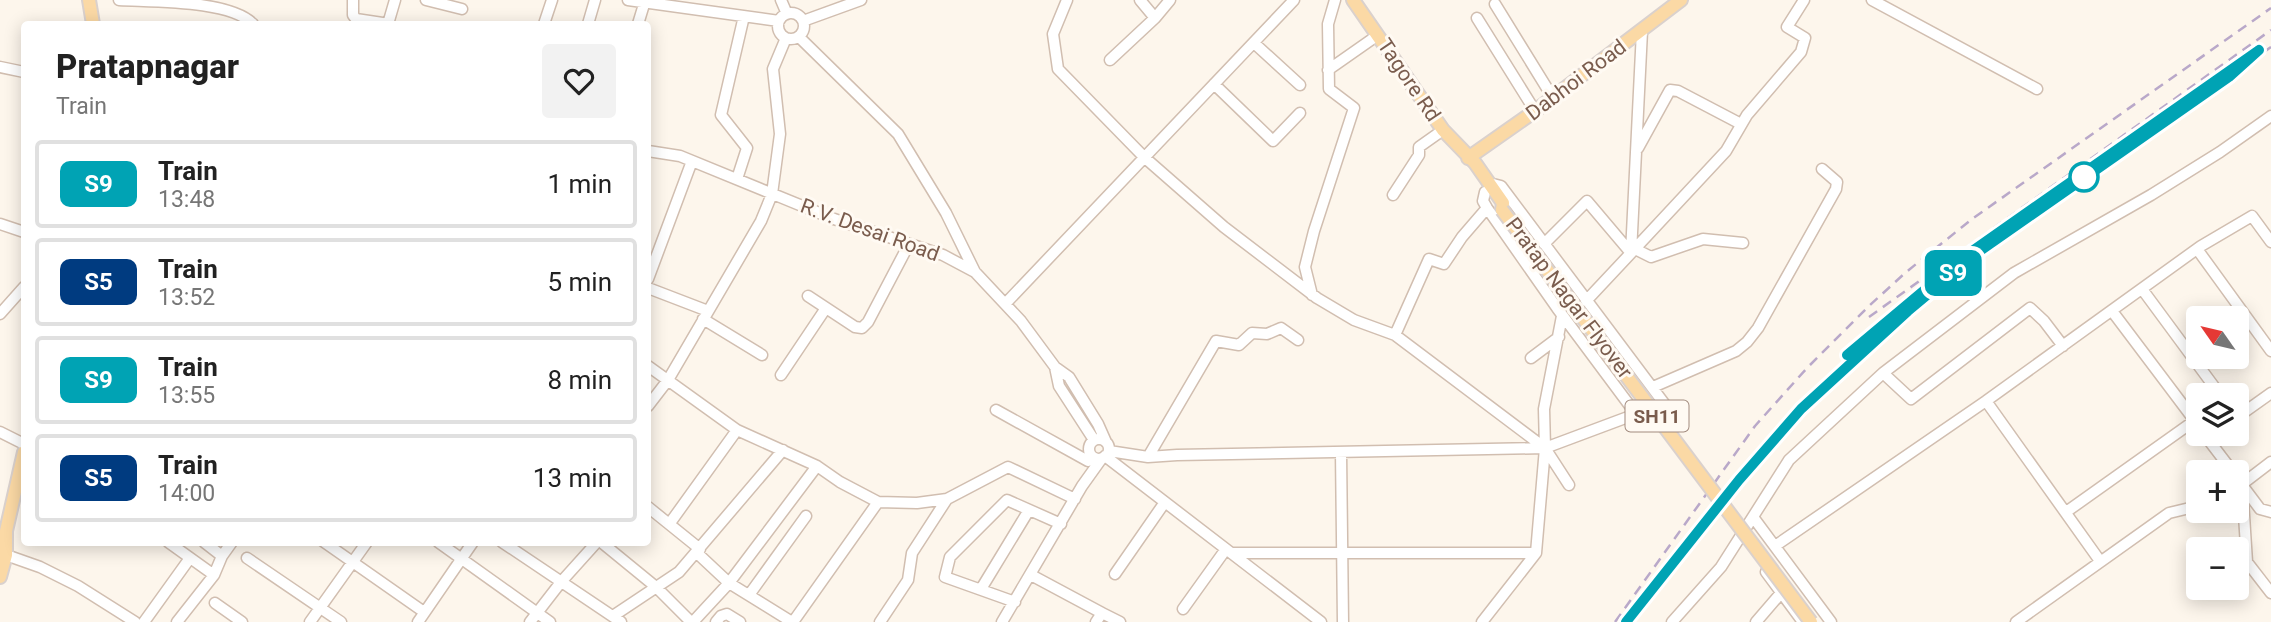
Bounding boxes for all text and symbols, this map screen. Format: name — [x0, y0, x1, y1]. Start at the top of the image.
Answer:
street label: Tagore Rd — [1373, 34, 1445, 126]
street label: Dabhoi Road — [1521, 35, 1631, 125]
button: heart — [542, 44, 616, 118]
text: Pratapnagar — [56, 47, 239, 86]
text: Train — [56, 93, 107, 120]
text: Train — [158, 156, 218, 186]
unlabelled marker — [2069, 162, 2099, 192]
text: 1 min — [547, 169, 612, 199]
text: S9 — [84, 170, 113, 198]
text: 13:48 — [158, 186, 215, 213]
street label: R.V. Desai Road — [797, 194, 943, 266]
street label: Pratap Nagar Flyover — [1501, 213, 1637, 383]
line badge: S9 — [1922, 250, 1984, 296]
text: Train — [158, 254, 218, 284]
text: S9 — [1939, 259, 1967, 287]
text: 5 min — [547, 267, 612, 297]
text: S5 — [84, 268, 113, 296]
text: 13:52 — [158, 284, 215, 311]
north arrow — [2186, 306, 2249, 369]
map controls — [2186, 306, 2249, 600]
text: Train — [158, 352, 218, 382]
text: 8 min — [547, 365, 612, 395]
text: S9 — [84, 366, 113, 394]
text: 13:55 — [158, 382, 215, 409]
button: layers — [2186, 383, 2249, 446]
road number: SH11 — [1626, 400, 1688, 432]
text: Train — [158, 450, 218, 480]
button: + — [2186, 460, 2249, 523]
text: 13 min — [533, 463, 612, 493]
text: S5 — [84, 464, 113, 492]
text: 14:00 — [158, 480, 215, 507]
button: − — [2186, 537, 2249, 600]

